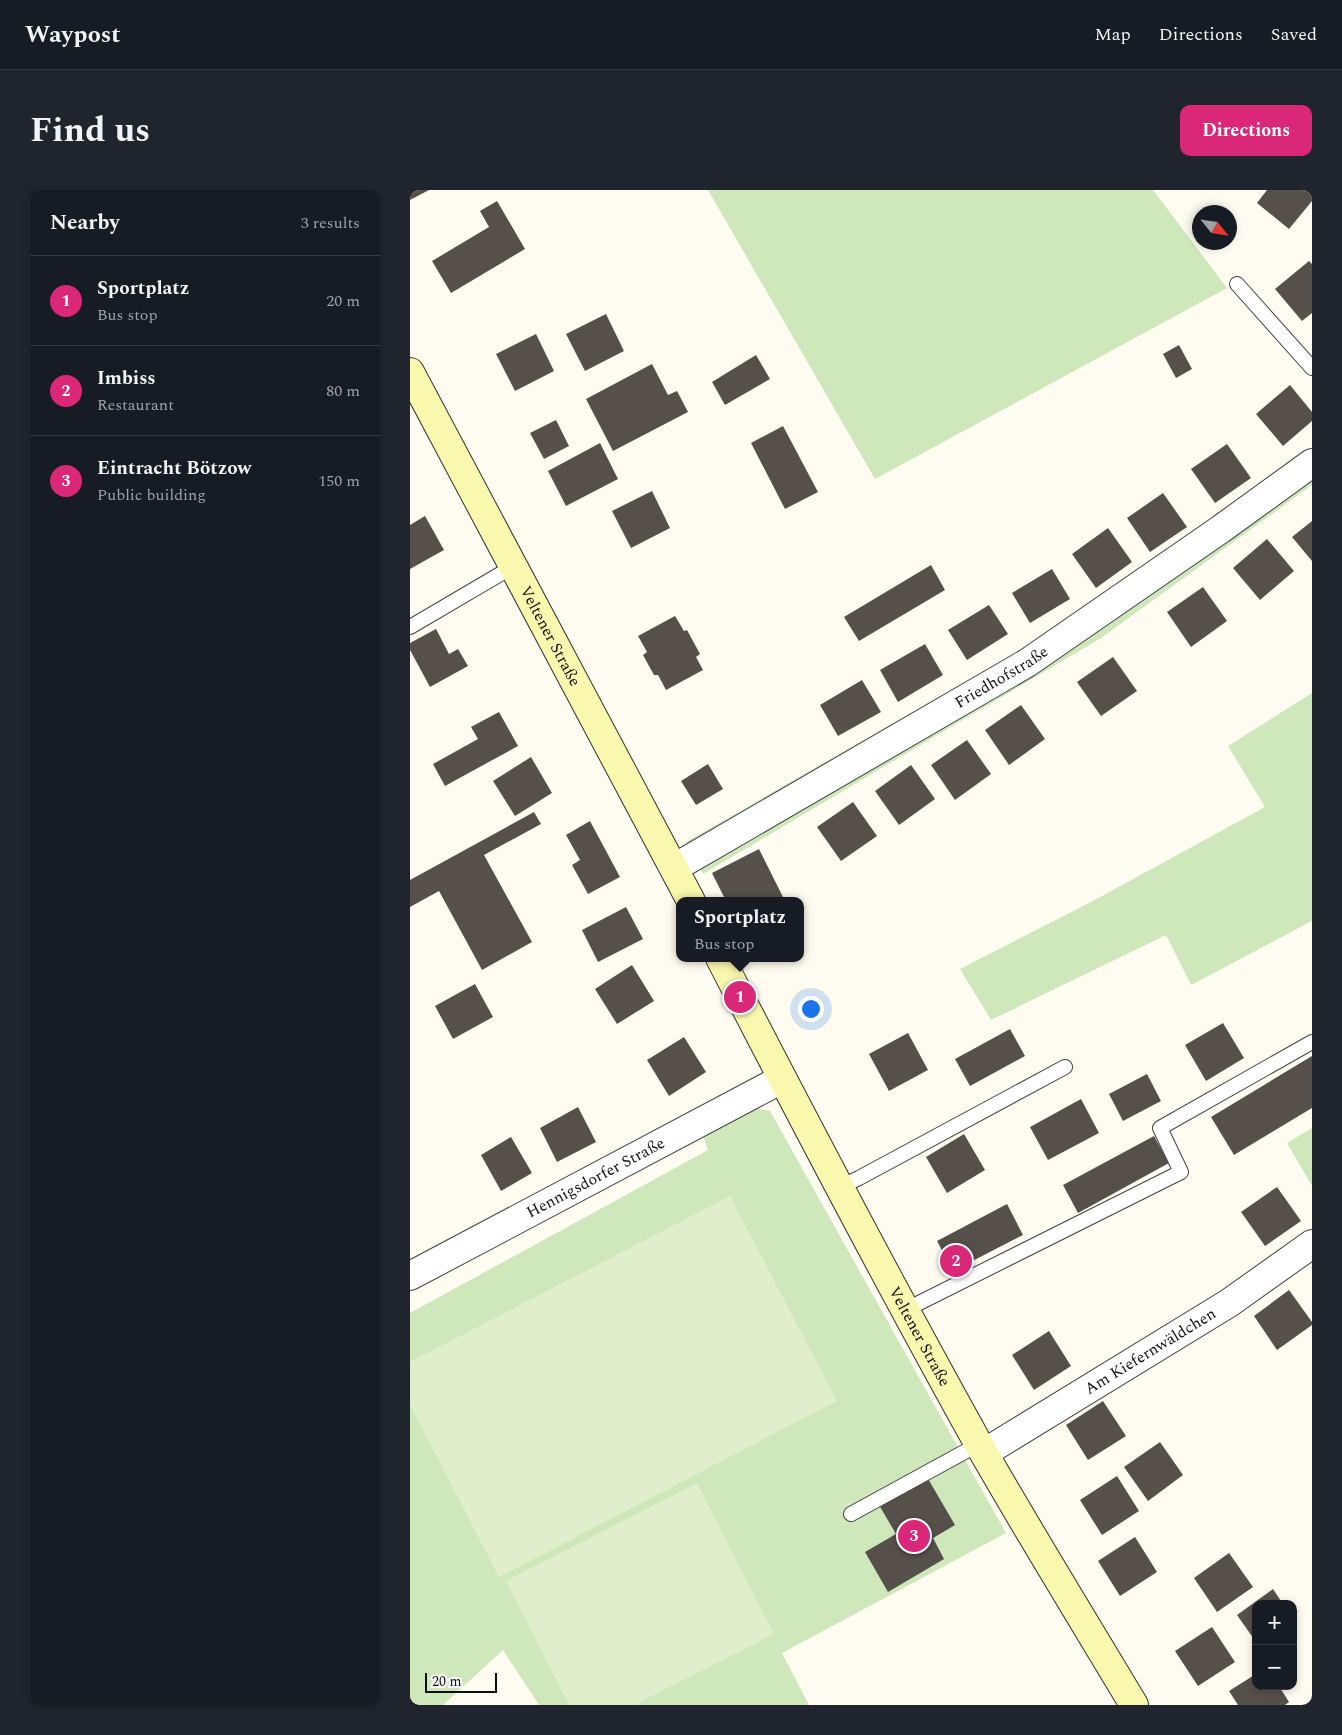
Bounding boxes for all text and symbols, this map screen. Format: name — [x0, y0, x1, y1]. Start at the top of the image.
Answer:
text: Waypost — [25, 17, 121, 53]
text: Map — [1095, 21, 1131, 48]
text: Directions — [1159, 21, 1243, 48]
text: Saved — [1271, 21, 1317, 48]
text: Find us — [30, 104, 150, 157]
button: Directions — [1180, 105, 1312, 156]
north arrow — [1192, 205, 1237, 250]
text: Nearby — [50, 207, 120, 239]
text: 3 results — [301, 211, 360, 235]
text: Sportplatz — [97, 274, 189, 303]
text: 1 — [62, 289, 70, 313]
text: 20 m — [326, 289, 360, 313]
text: Bus stop — [97, 303, 158, 327]
text: Imbiss — [97, 364, 156, 393]
text: 2 — [62, 379, 70, 403]
text: 80 m — [326, 379, 360, 403]
text: Restaurant — [97, 393, 174, 417]
text: Eintracht Bötzow — [97, 454, 251, 483]
text: 3 — [62, 469, 70, 493]
text: 150 m — [318, 469, 360, 493]
text: Public building — [97, 483, 206, 507]
street label: Veltener Straße — [514, 582, 587, 691]
street label: Friedhofstraße — [950, 640, 1053, 714]
popup — [676, 897, 804, 962]
text: Sportplatz — [694, 903, 786, 932]
text: Bus stop — [694, 932, 754, 956]
pin: 1 — [724, 978, 756, 1016]
your location — [798, 996, 824, 1022]
street label: Hennigsdorfer Straße — [522, 1131, 669, 1224]
pin: 2 — [940, 1242, 972, 1280]
street label: Veltener Straße — [883, 1282, 957, 1391]
street label: Am Kiefernwäldchen — [1080, 1302, 1221, 1401]
pin: 3 — [898, 1517, 930, 1555]
map controls — [1252, 1600, 1297, 1690]
button: + — [1252, 1600, 1297, 1645]
button: − — [1252, 1645, 1297, 1690]
scale bar — [425, 1670, 498, 1693]
text: 20 m — [432, 1671, 462, 1692]

